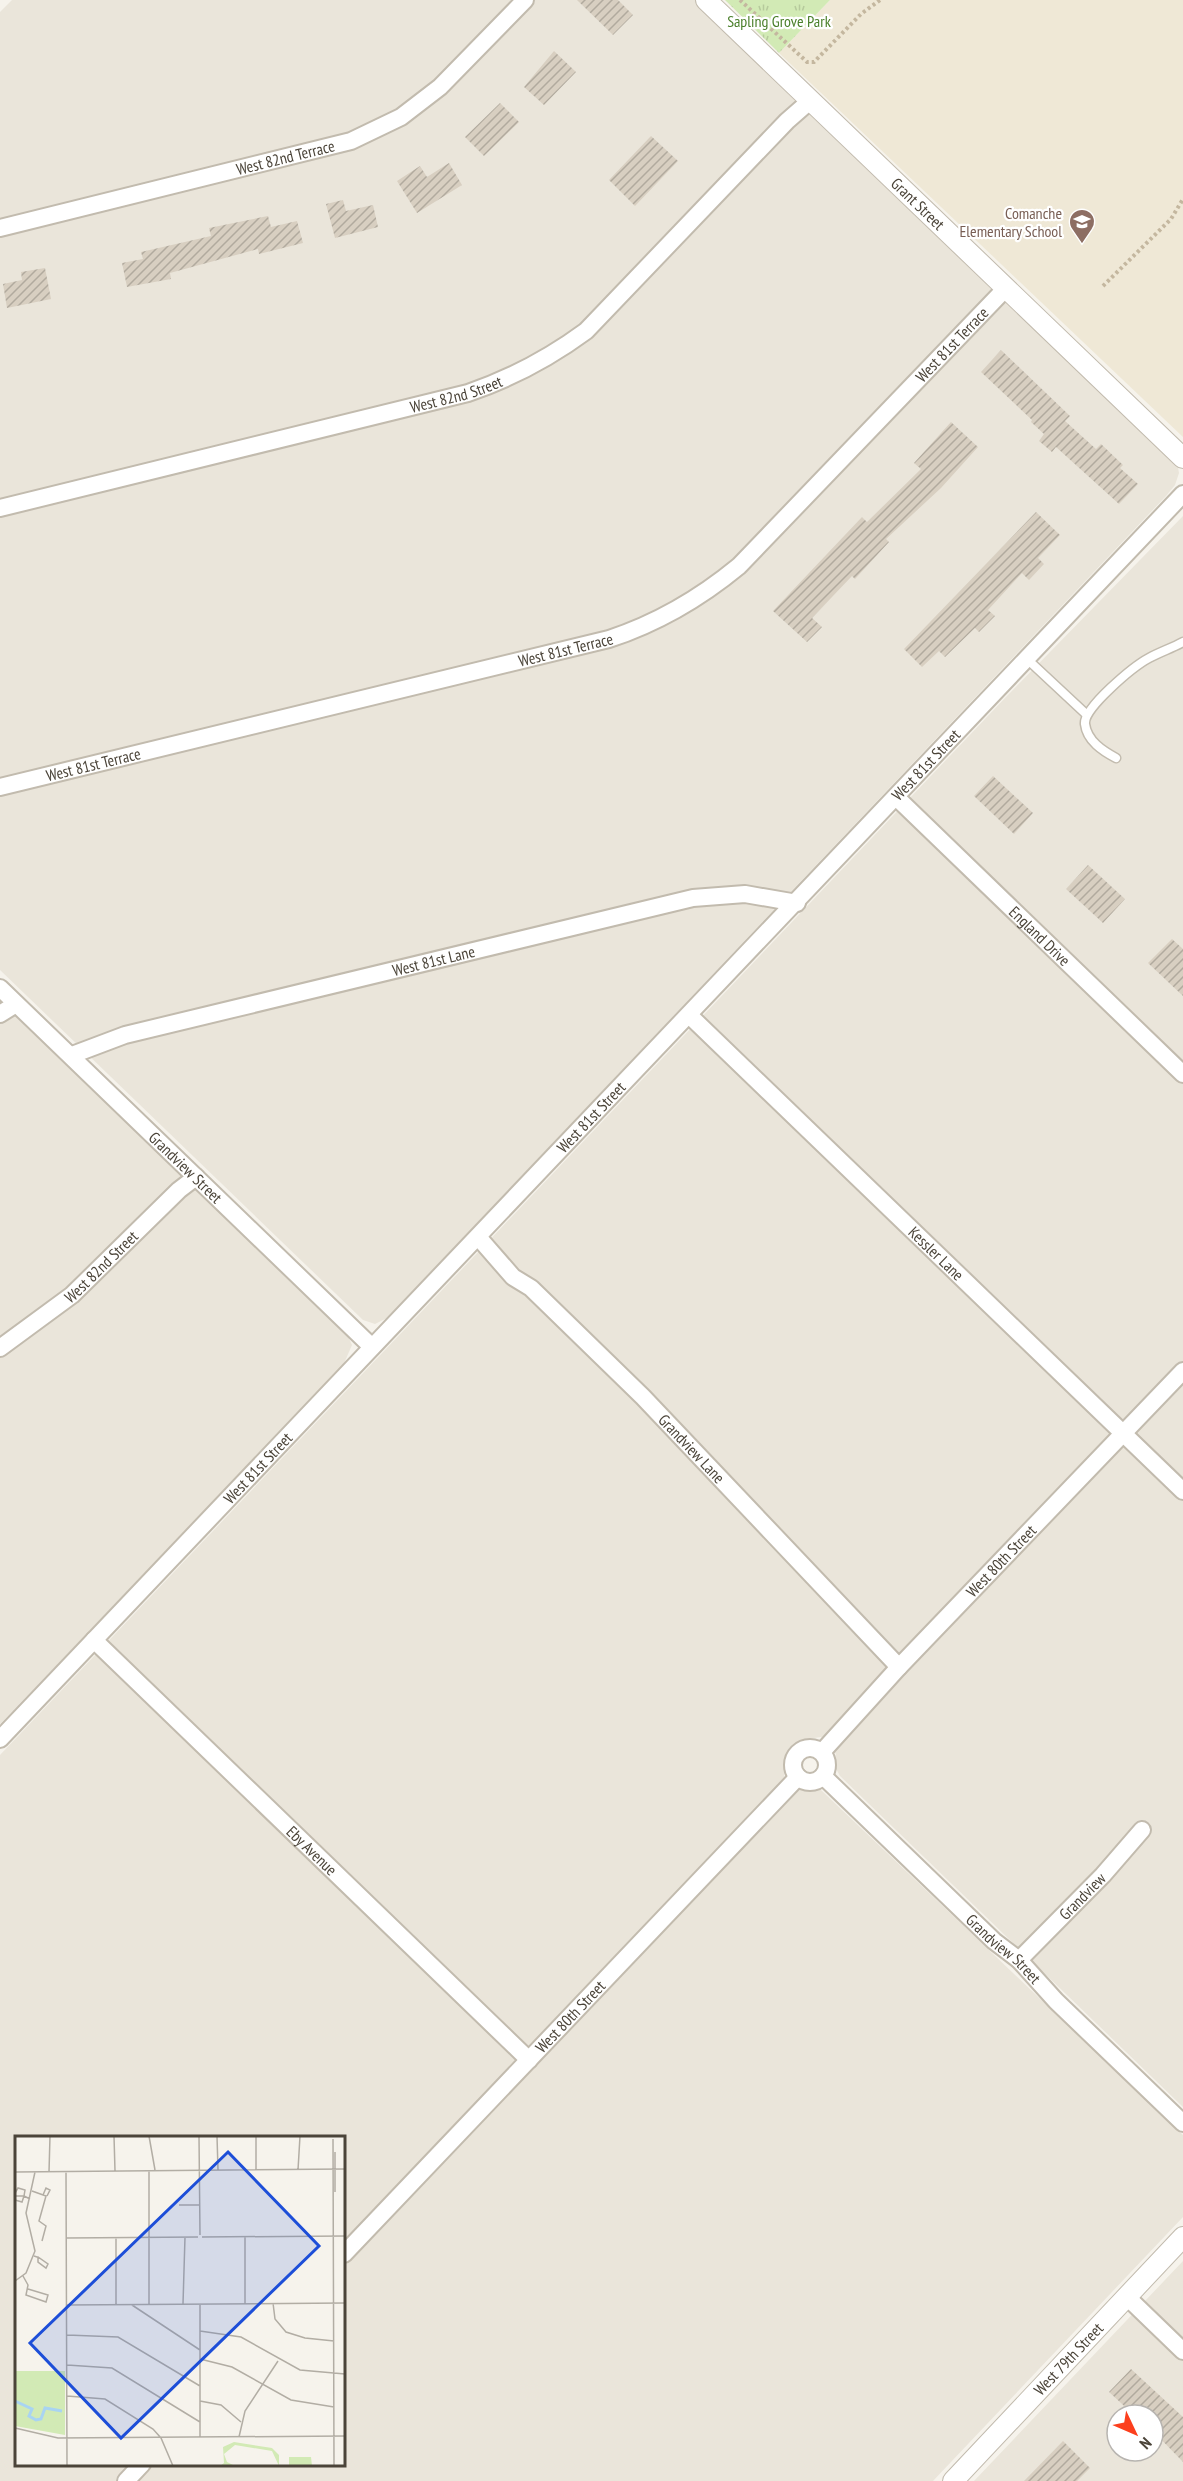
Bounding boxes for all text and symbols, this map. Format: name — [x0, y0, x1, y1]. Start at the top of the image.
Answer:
park label: Sapling Grove Park — [727, 11, 832, 31]
street label: West 82nd Terrace — [234, 135, 337, 179]
street label: Grant Street — [887, 173, 949, 234]
place label: Comanche Elementary School — [959, 203, 1062, 241]
school or university icon: Comanche Elementary School — [1067, 207, 1097, 245]
street label: West 81st Terrace — [911, 303, 993, 386]
street label: West 82nd Street — [408, 371, 506, 417]
street label: West 81st Terrace — [516, 628, 616, 671]
street label: West 81st Street — [887, 724, 965, 805]
street label: West 81st Terrace — [44, 743, 143, 785]
street label: England Drive — [1005, 902, 1075, 970]
street label: West 81st Lane — [390, 941, 477, 980]
street label: West 81st Street — [552, 1077, 630, 1157]
street label: Grandview Street — [145, 1127, 227, 1208]
street label: Kessler Lane — [904, 1222, 968, 1285]
street label: West 82nd Street — [61, 1226, 142, 1307]
street label: Grandview Lane — [654, 1410, 729, 1487]
street label: West 81st Street — [219, 1428, 297, 1508]
street label: West 80th Street — [962, 1520, 1041, 1601]
street label: Eby Avenue — [282, 1821, 341, 1879]
street label: Grandview — [1055, 1868, 1110, 1924]
street label: Grandview Street — [962, 1910, 1046, 1988]
street label: West 80th Street — [531, 1976, 610, 2057]
inset map — [15, 2136, 345, 2466]
street label: West 79th Street — [1029, 2318, 1108, 2399]
north arrow — [1105, 2403, 1165, 2463]
text: N — [1136, 2433, 1156, 2453]

